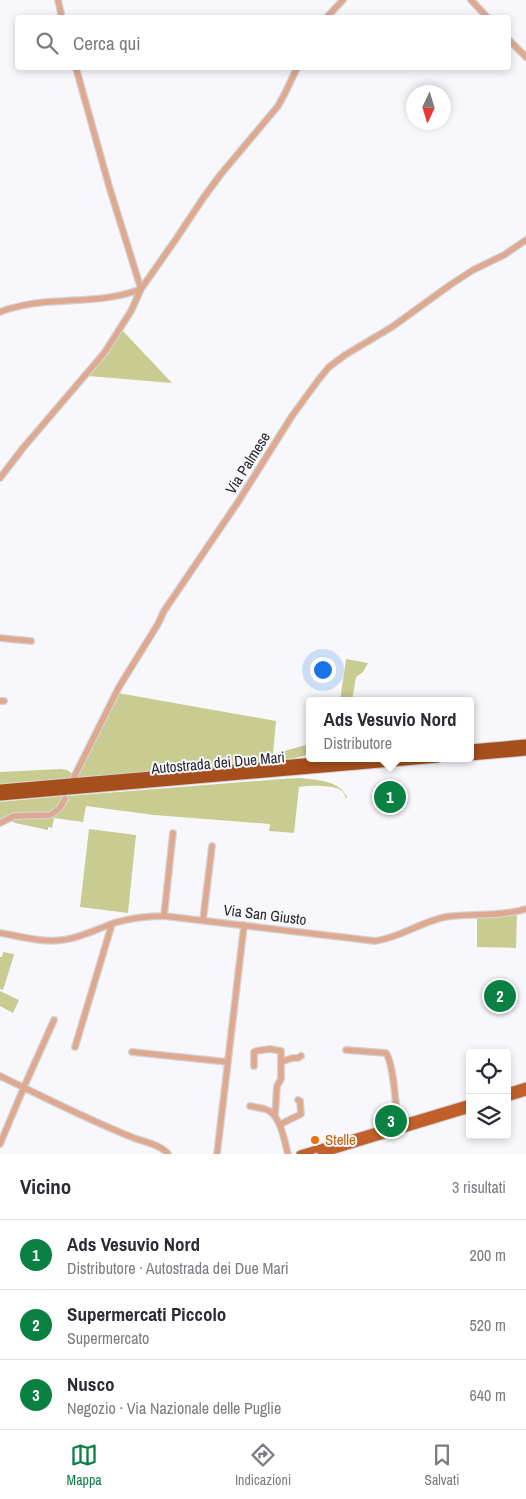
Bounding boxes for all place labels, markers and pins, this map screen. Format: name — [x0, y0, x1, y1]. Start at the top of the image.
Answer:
pin: 1 — [374, 778, 406, 816]
pin: 2 — [484, 977, 516, 1015]
pin: 3 — [375, 1102, 407, 1140]
place label: Stelle — [325, 1129, 356, 1150]
marker: Stelle — [309, 1134, 321, 1146]

